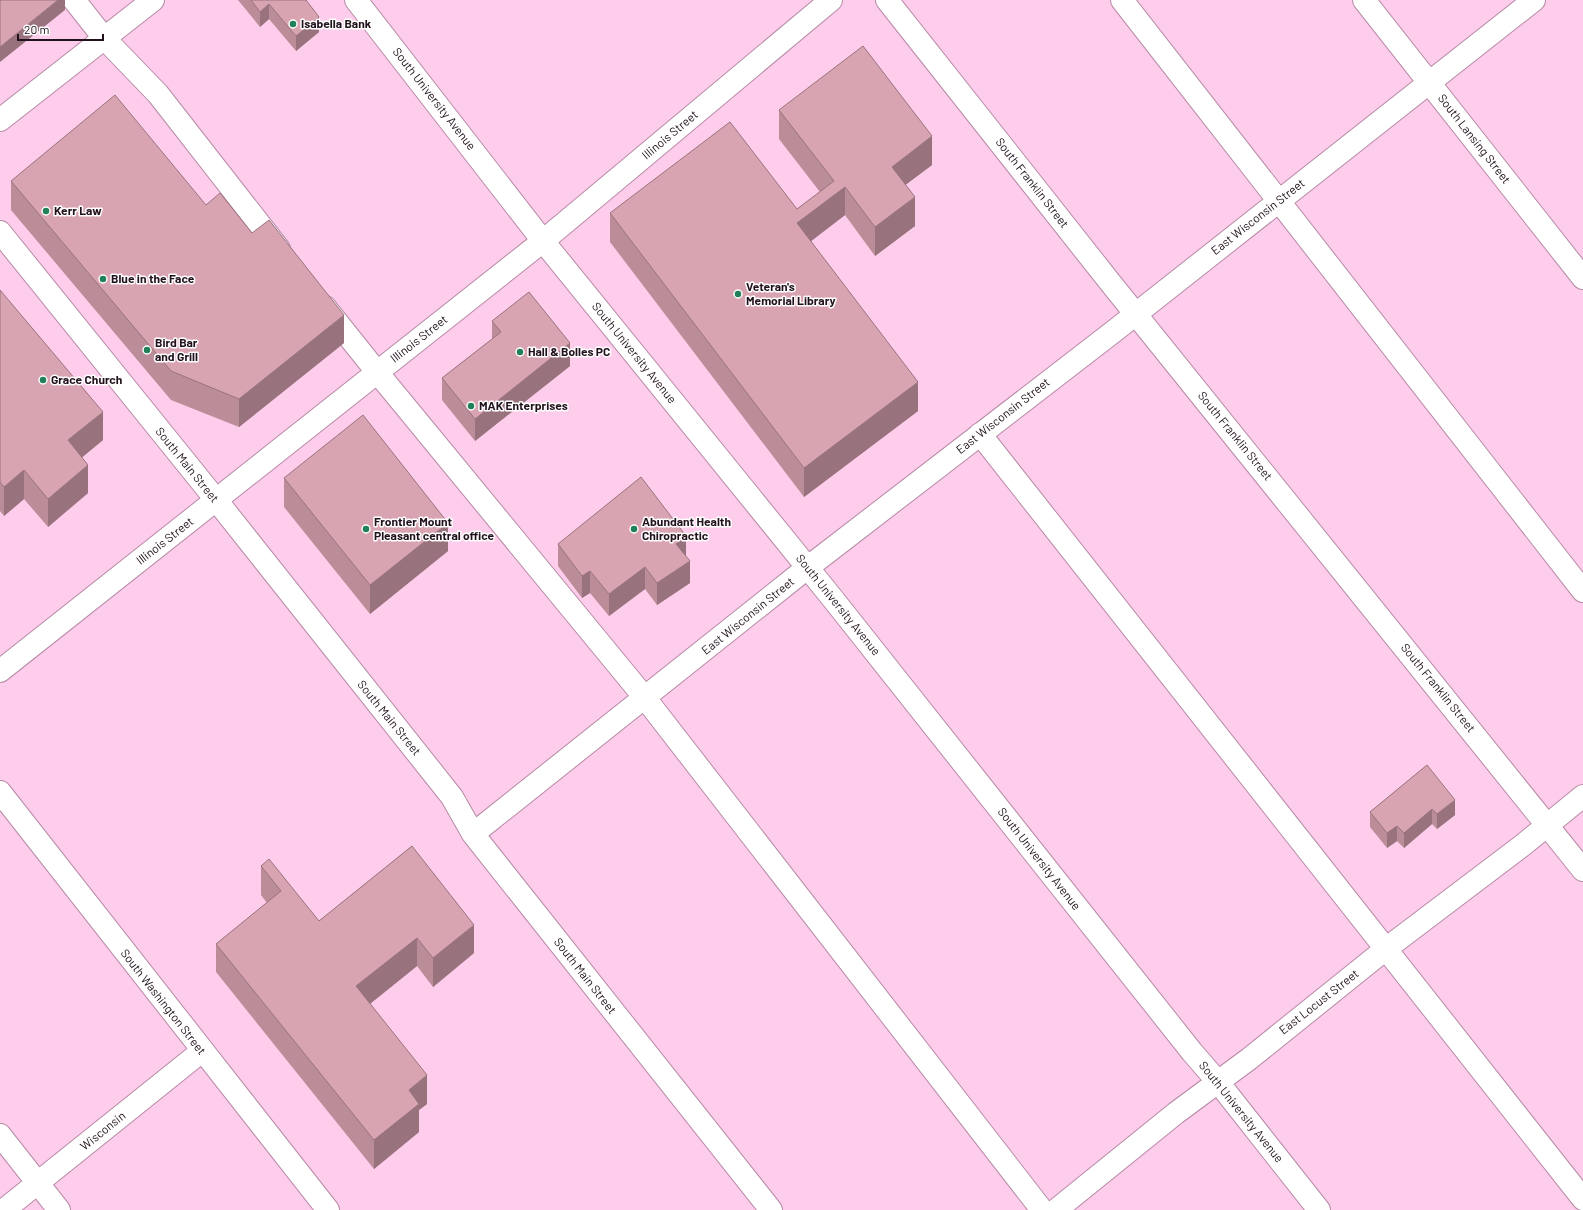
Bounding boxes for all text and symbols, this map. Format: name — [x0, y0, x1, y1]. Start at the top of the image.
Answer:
scale bar — [18, 16, 103, 42]
place label: Isabella Bank — [301, 16, 372, 30]
marker: Isabella Bank — [288, 19, 298, 29]
text: 20 m — [24, 22, 50, 36]
street label: South University Avenue — [390, 44, 479, 152]
street label: South Lansing Street — [1436, 91, 1514, 186]
street label: Illinois Street — [639, 107, 700, 162]
street label: South Franklin Street — [993, 135, 1072, 230]
street label: East Wisconsin Street — [1208, 175, 1307, 257]
place label: Kerr Law — [54, 203, 102, 217]
marker: Kerr Law — [41, 206, 51, 216]
place label: Blue in the Face — [111, 271, 195, 285]
marker: Blue in the Face — [98, 274, 108, 284]
place label: Veteran's Memorial Library — [746, 279, 835, 307]
marker: Veteran's Memorial Library — [733, 289, 743, 299]
street label: South University Avenue — [590, 299, 680, 406]
street label: Illinois Street — [387, 312, 450, 365]
place label: Bird Bar and Grill — [155, 335, 198, 363]
place label: Hall & Bolles PC — [528, 344, 610, 358]
marker: Bird Bar and Grill — [142, 345, 152, 355]
marker: Hall & Bolles PC — [515, 347, 525, 357]
place label: Grace Church — [51, 372, 122, 386]
street label: East Wisconsin Street — [953, 374, 1052, 456]
marker: Grace Church — [38, 375, 48, 385]
street label: South Franklin Street — [1196, 388, 1276, 483]
place label: MAK Enterprises — [479, 398, 568, 412]
marker: MAK Enterprises — [466, 401, 476, 411]
street label: South Main Street — [153, 424, 222, 505]
street label: Illinois Street — [133, 514, 196, 567]
place label: Frontier Mount Pleasant central office — [374, 514, 495, 542]
place label: Abundant Health Chiropractic — [642, 514, 731, 542]
marker: Frontier Mount Pleasant central office — [361, 524, 371, 534]
marker: Abundant Health Chiropractic — [629, 524, 639, 534]
street label: South University Avenue — [794, 551, 884, 658]
street label: East Wisconsin Street — [698, 574, 796, 657]
street label: South Franklin Street — [1399, 640, 1479, 735]
street label: South Main Street — [355, 677, 424, 758]
street label: South University Avenue — [995, 804, 1084, 912]
street label: South Main Street — [552, 935, 620, 1016]
street label: South Washington Street — [118, 946, 209, 1057]
street label: East Locust Street — [1276, 966, 1361, 1037]
street label: South University Avenue — [1197, 1058, 1287, 1165]
street label: Wisconsin — [77, 1108, 128, 1153]

